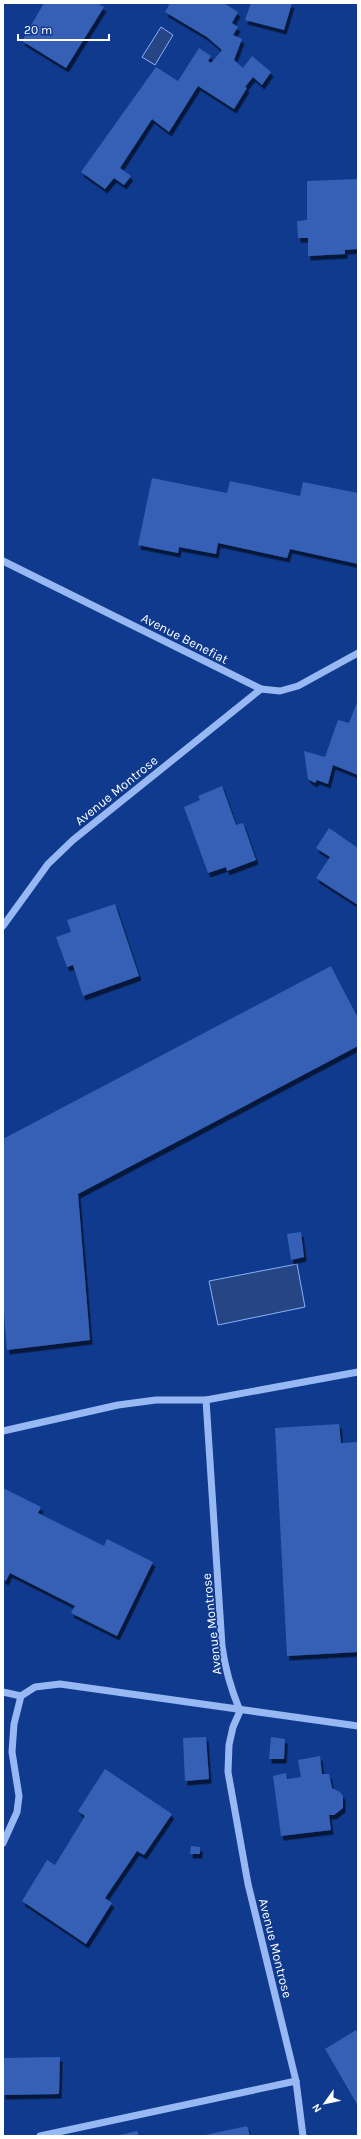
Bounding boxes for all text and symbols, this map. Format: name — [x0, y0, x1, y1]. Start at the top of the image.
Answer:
scale bar — [18, 16, 109, 42]
text: 20 m — [24, 23, 52, 37]
street label: Avenue Benefiat — [139, 610, 231, 667]
street label: Avenue Montrose — [72, 752, 161, 828]
street label: Avenue Montrose — [199, 1572, 224, 1675]
street label: Avenue Montrose — [256, 1897, 295, 2000]
north arrow — [305, 2083, 345, 2123]
text: N — [309, 2101, 325, 2115]

